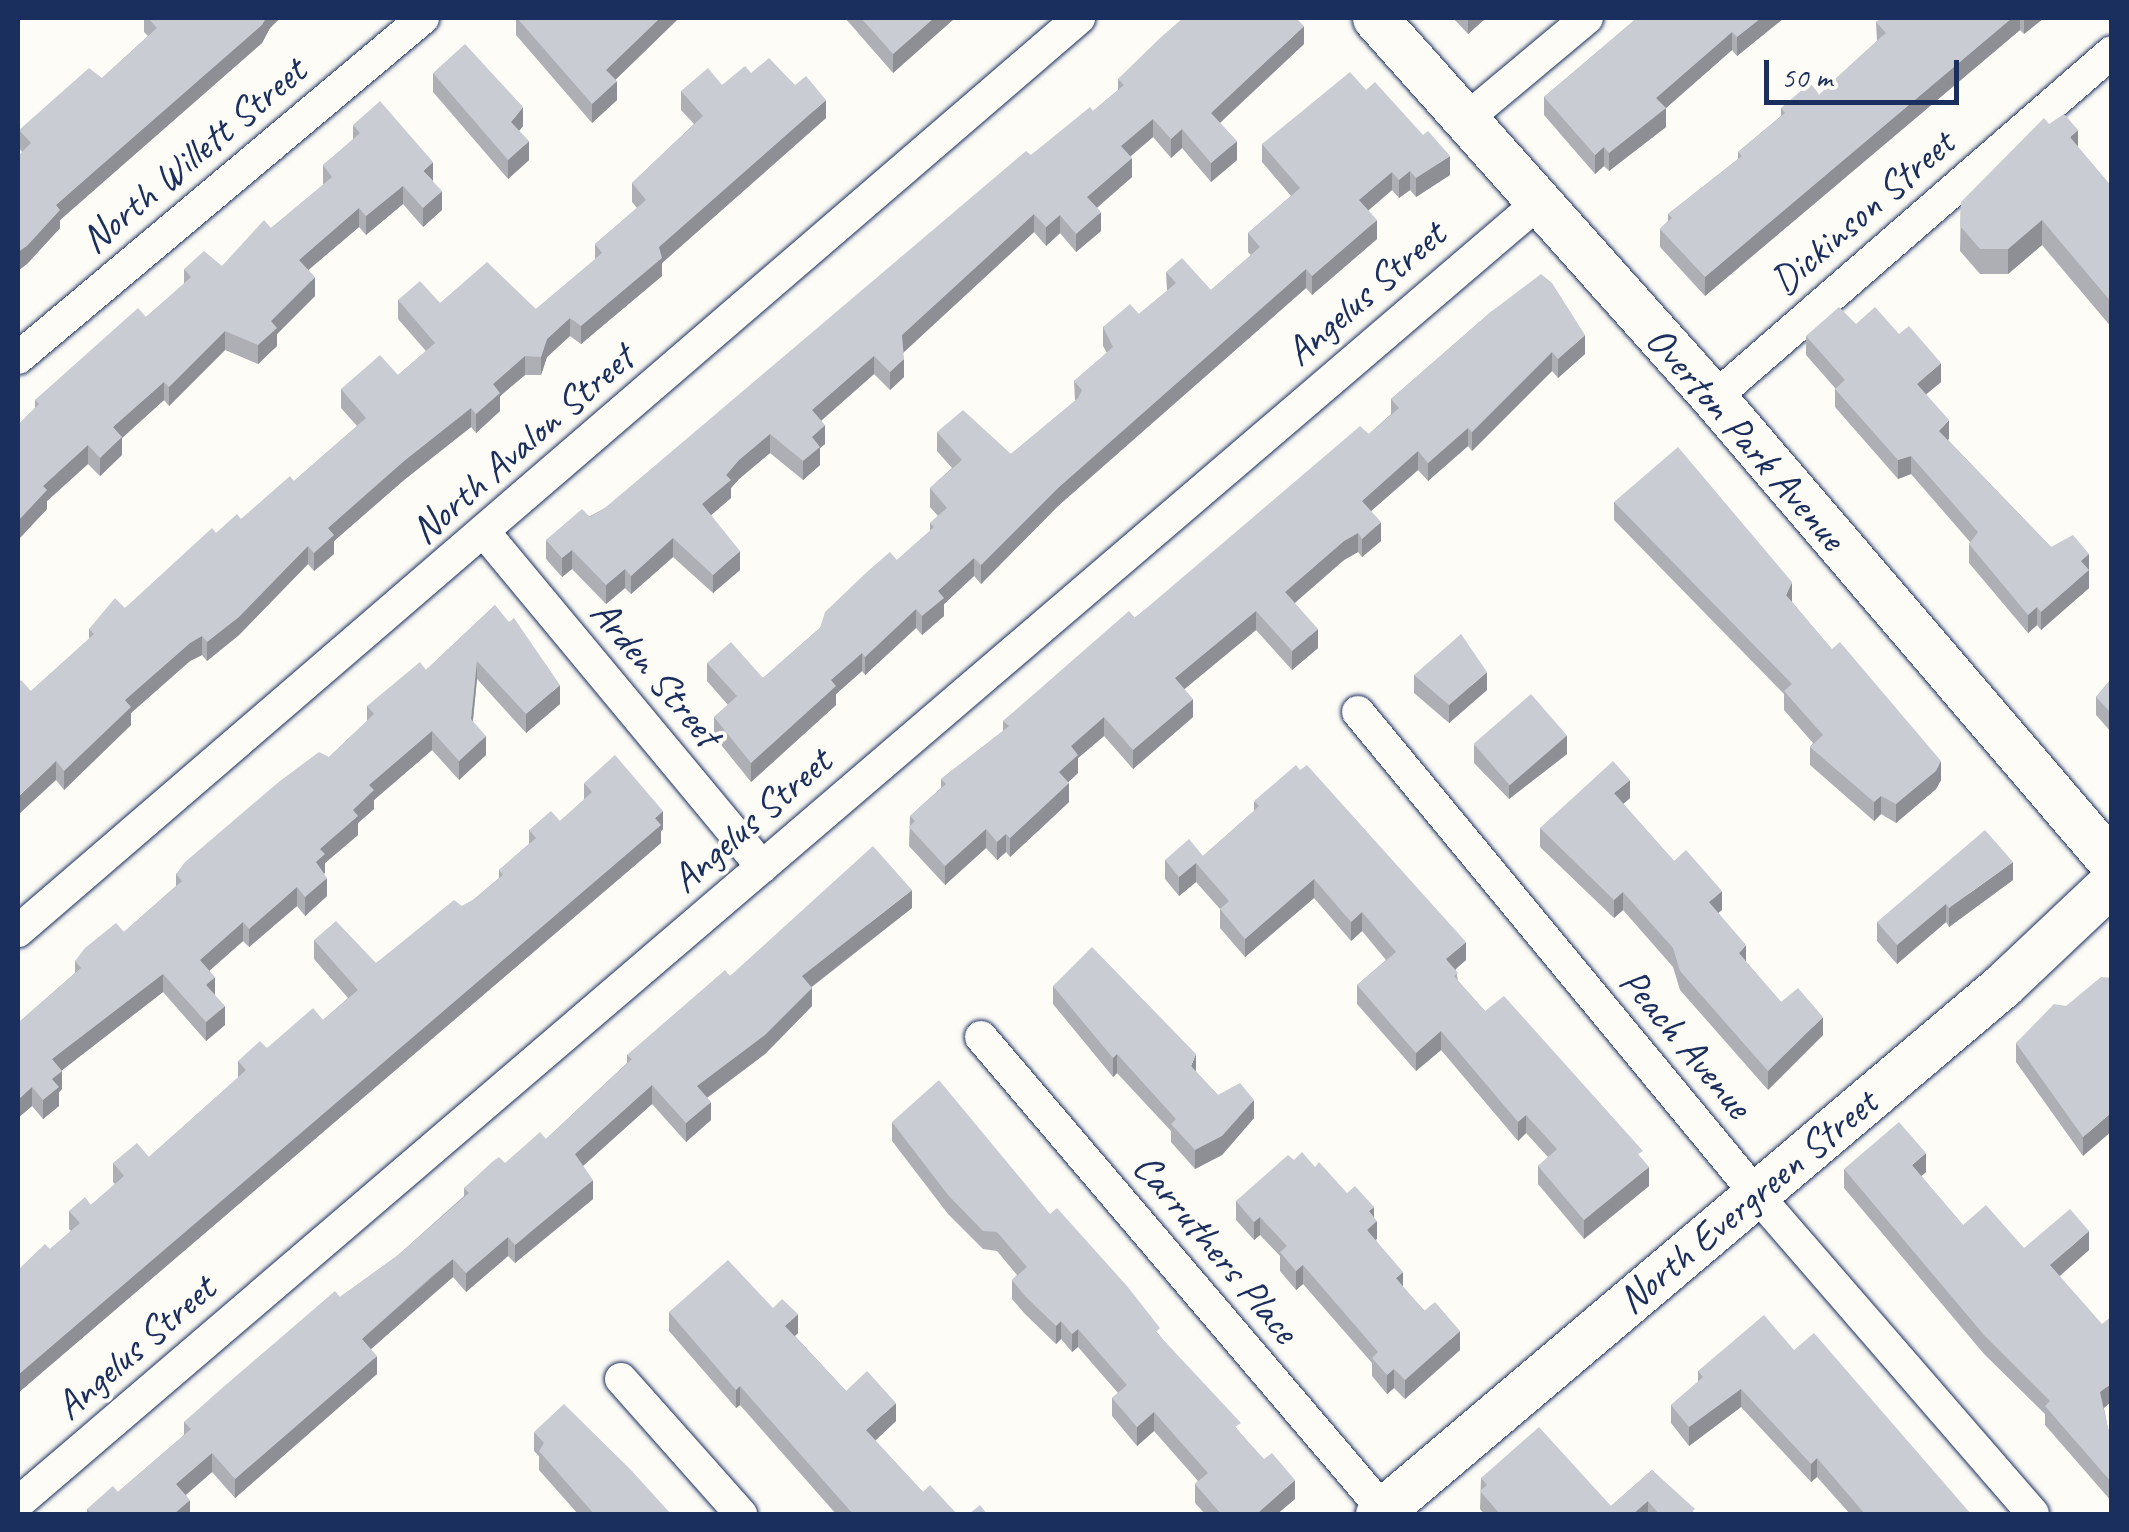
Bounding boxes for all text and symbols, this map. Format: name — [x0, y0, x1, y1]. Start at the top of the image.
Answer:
scale bar — [1769, 40, 1964, 102]
street label: North Willett Street — [70, 46, 316, 264]
text: 50 m — [1781, 58, 1832, 96]
street label: Dickinson Street — [1760, 119, 1964, 305]
street label: Angelus Street — [1275, 210, 1455, 376]
street label: Overton Park Avenue — [1635, 316, 1857, 560]
street label: North Avalon Street — [401, 334, 643, 554]
street label: Arden Street — [581, 590, 731, 756]
street label: Angelus Street — [661, 737, 841, 903]
street label: Peach Avenue — [1610, 958, 1762, 1128]
street label: North Evergreen Street — [1607, 1078, 1887, 1324]
street label: Carruthers Place — [1123, 1143, 1309, 1353]
street label: Angelus Street — [45, 1264, 225, 1430]

